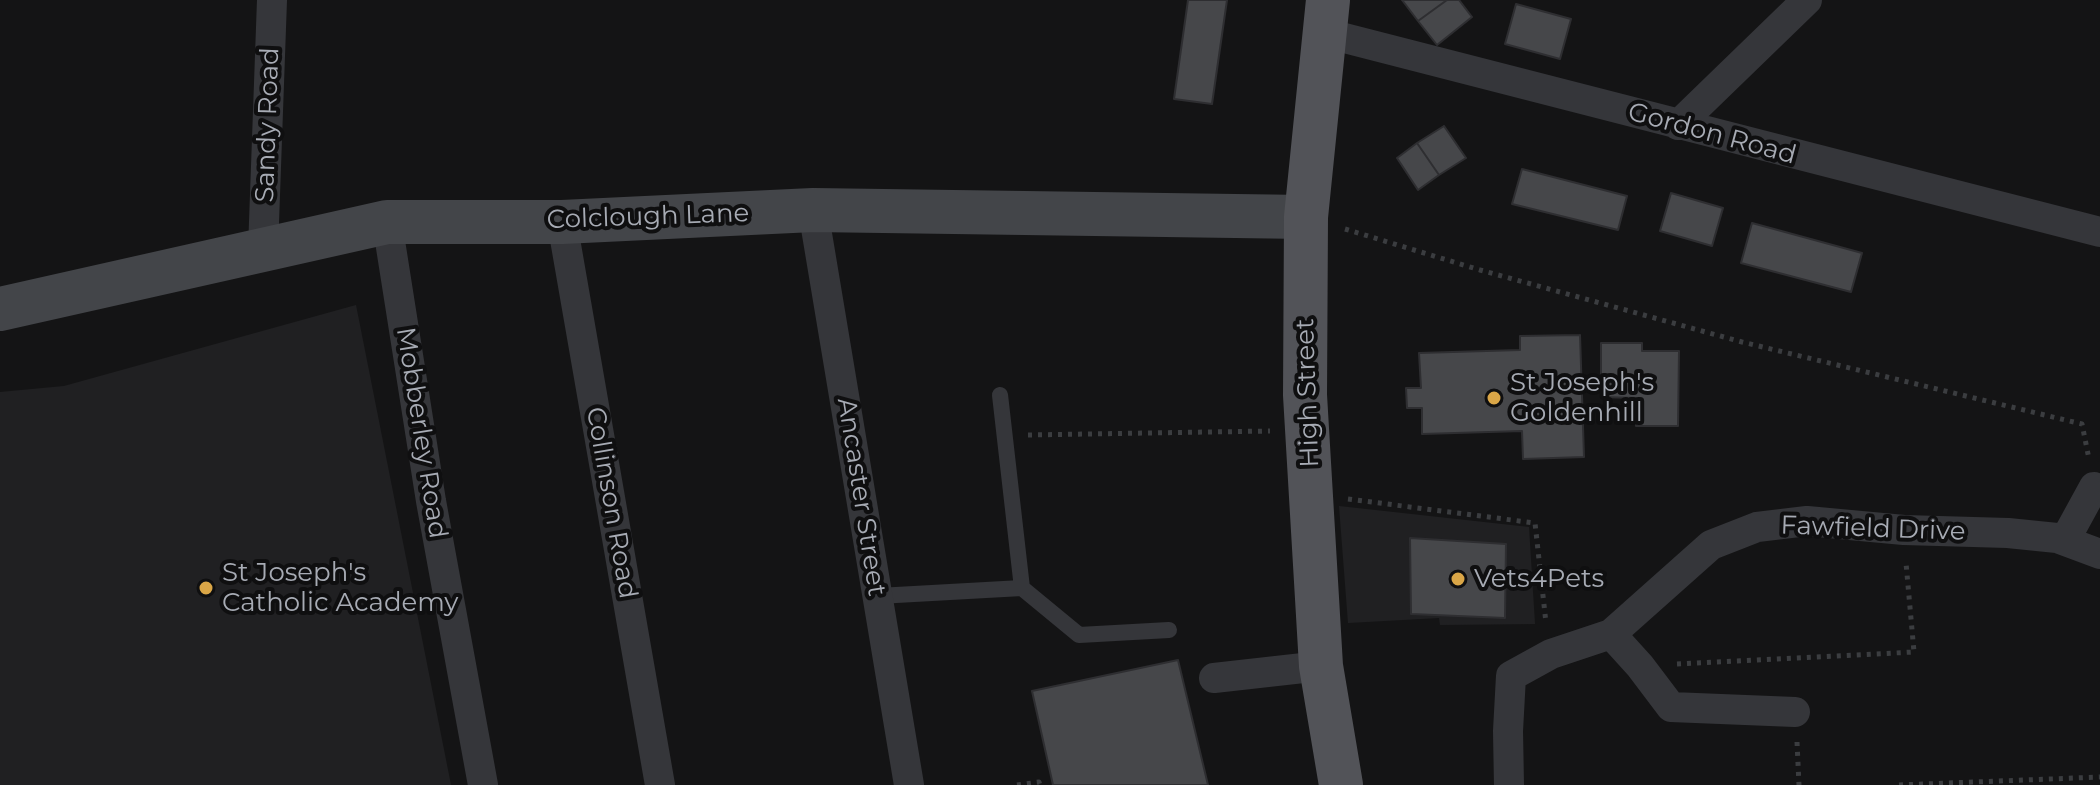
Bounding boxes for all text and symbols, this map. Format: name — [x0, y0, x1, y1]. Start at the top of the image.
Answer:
street label: Sandy Road — [250, 47, 286, 203]
street label: Gordon Road — [1625, 97, 1799, 171]
street label: Colclough Lane — [546, 198, 750, 236]
street label: High Street — [1290, 318, 1326, 468]
street label: Mobberley Road — [389, 325, 453, 541]
place label: St Joseph's Goldenhill — [1510, 367, 1654, 428]
marker: St Joseph's Goldenhill — [1485, 389, 1503, 407]
street label: Ancaster Street — [830, 396, 892, 598]
street label: Collinson Road — [579, 405, 643, 601]
street label: Fawfield Drive — [1780, 510, 1966, 548]
place label: St Joseph's Catholic Academy — [222, 557, 458, 618]
place label: Vets4Pets — [1474, 563, 1604, 595]
marker: Vets4Pets — [1449, 570, 1467, 588]
marker: St Joseph's Catholic Academy — [197, 579, 215, 597]

